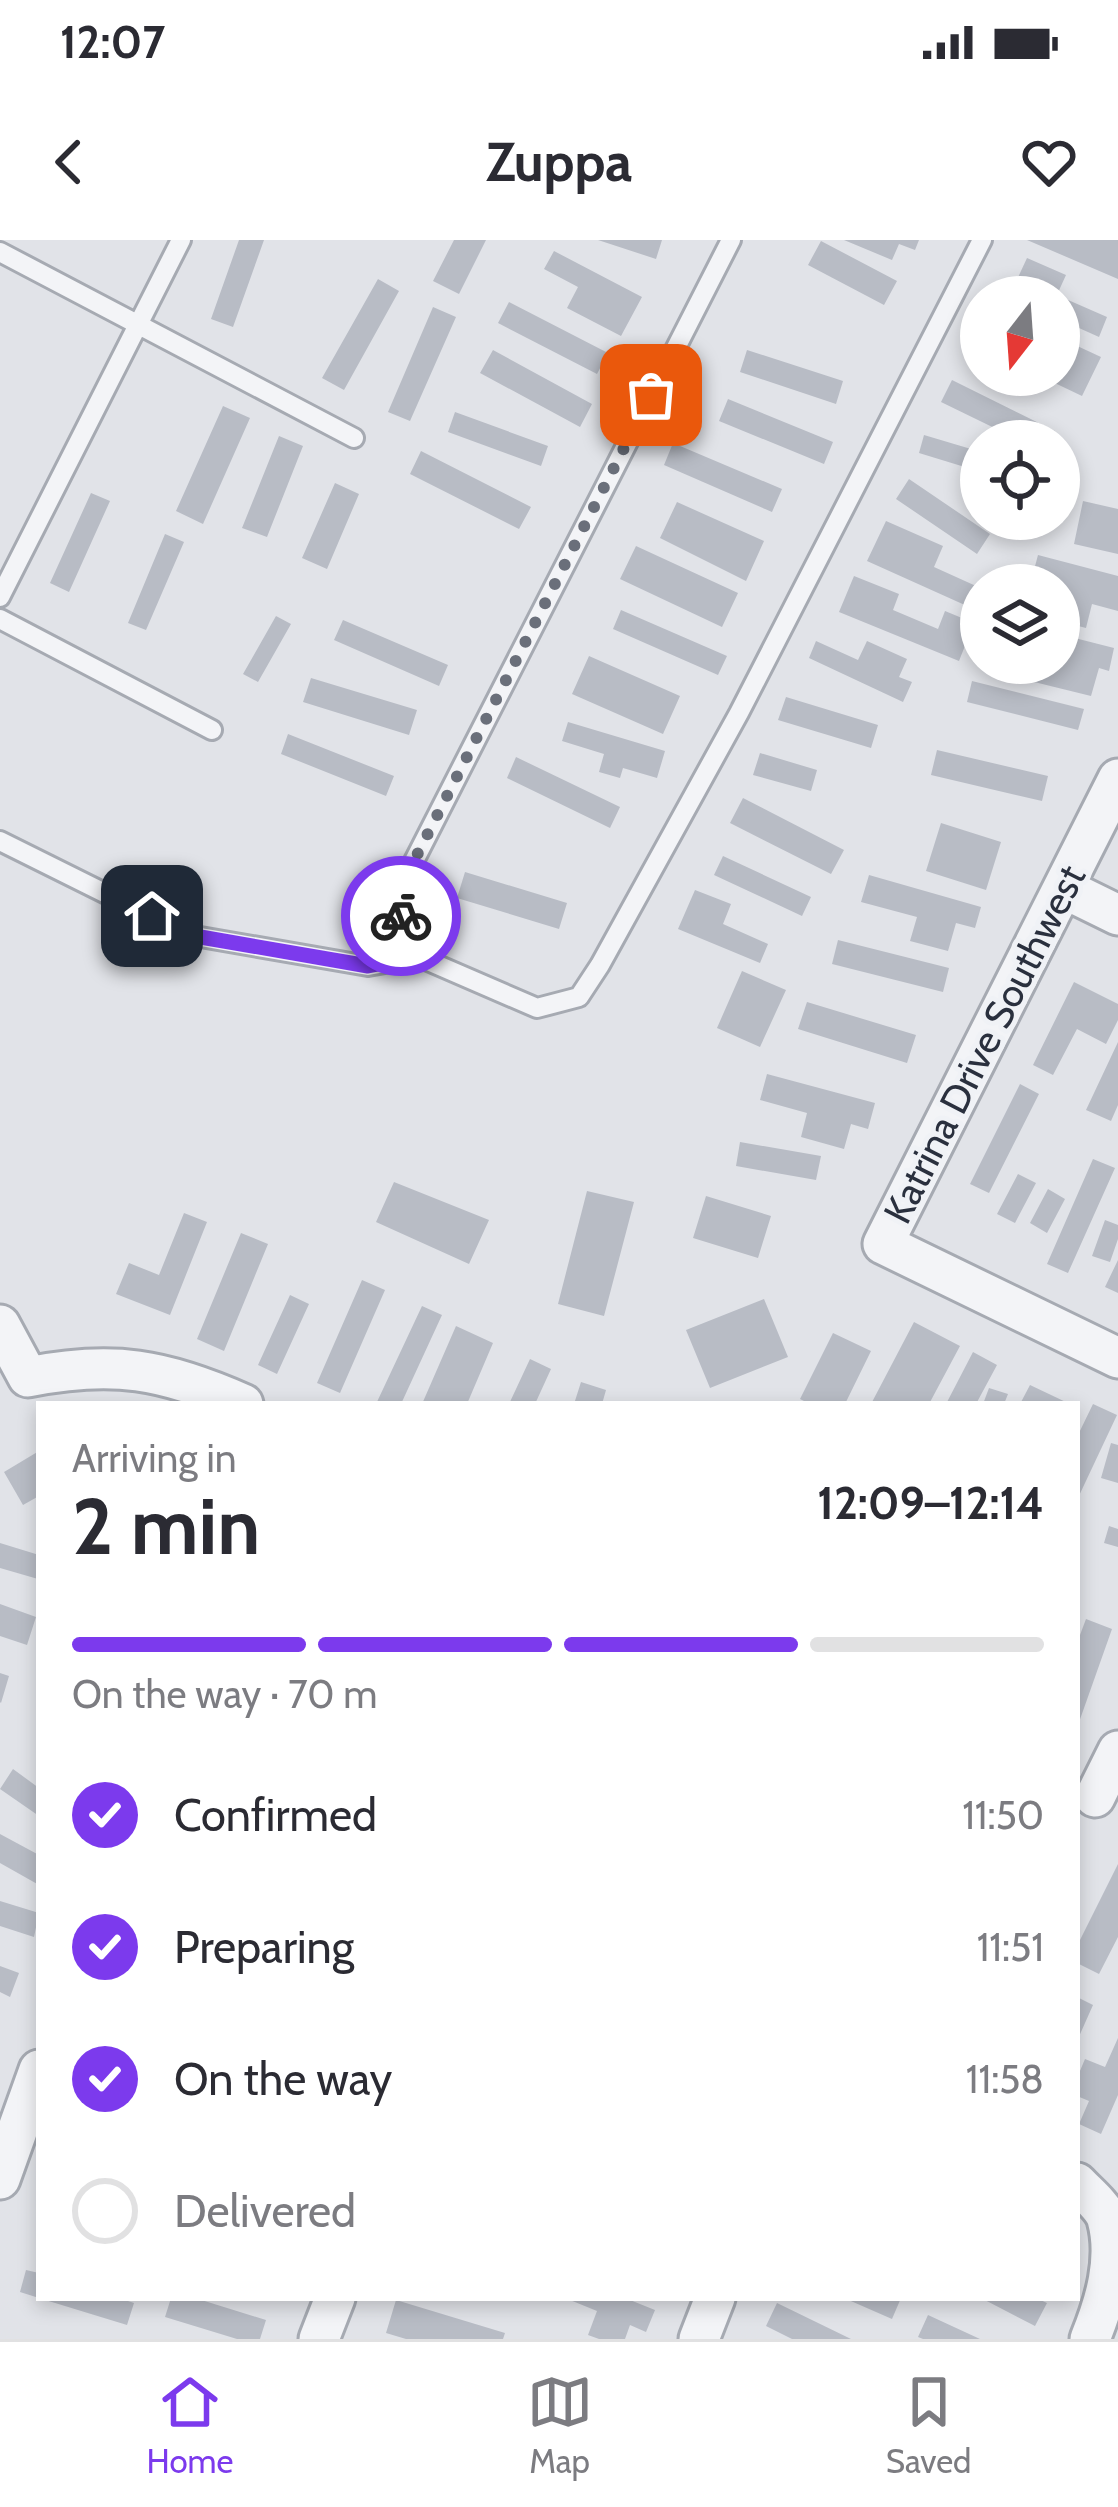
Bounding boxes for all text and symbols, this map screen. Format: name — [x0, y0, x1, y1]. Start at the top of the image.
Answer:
text: 12:07 — [60, 15, 165, 69]
icon: back — [36, 129, 102, 195]
text: Zuppa — [486, 129, 632, 195]
icon: heart — [1016, 129, 1082, 195]
north arrow — [960, 276, 1080, 396]
map controls — [960, 276, 1080, 684]
pin — [600, 344, 702, 446]
icon: bag — [618, 362, 684, 428]
button: locate — [960, 420, 1080, 540]
button: layers — [960, 564, 1080, 684]
courier — [341, 856, 461, 976]
street label: Katrina Drive Southwest — [873, 857, 1095, 1231]
pin — [101, 865, 203, 967]
icon: home — [119, 883, 185, 949]
icon: bike — [368, 883, 434, 949]
text: Arriving in — [72, 1434, 236, 1482]
text: 12:09–12:14 — [817, 1476, 1044, 1530]
text: 2 min — [72, 1479, 260, 1574]
text: On the way · 70 m — [72, 1670, 377, 1718]
icon: check — [72, 1782, 138, 1848]
text: Confirmed — [174, 1788, 377, 1842]
text: 11:50 — [962, 1791, 1044, 1839]
icon: check — [72, 1914, 138, 1980]
text: Preparing — [174, 1920, 354, 1974]
text: 11:51 — [977, 1923, 1044, 1971]
icon: check — [72, 2046, 138, 2112]
text: On the way — [174, 2052, 392, 2106]
text: 11:58 — [966, 2055, 1044, 2103]
text: Delivered — [174, 2184, 356, 2238]
tab: Home — [147, 2369, 233, 2481]
tab: Map — [527, 2369, 593, 2481]
tab: Saved — [886, 2369, 971, 2481]

